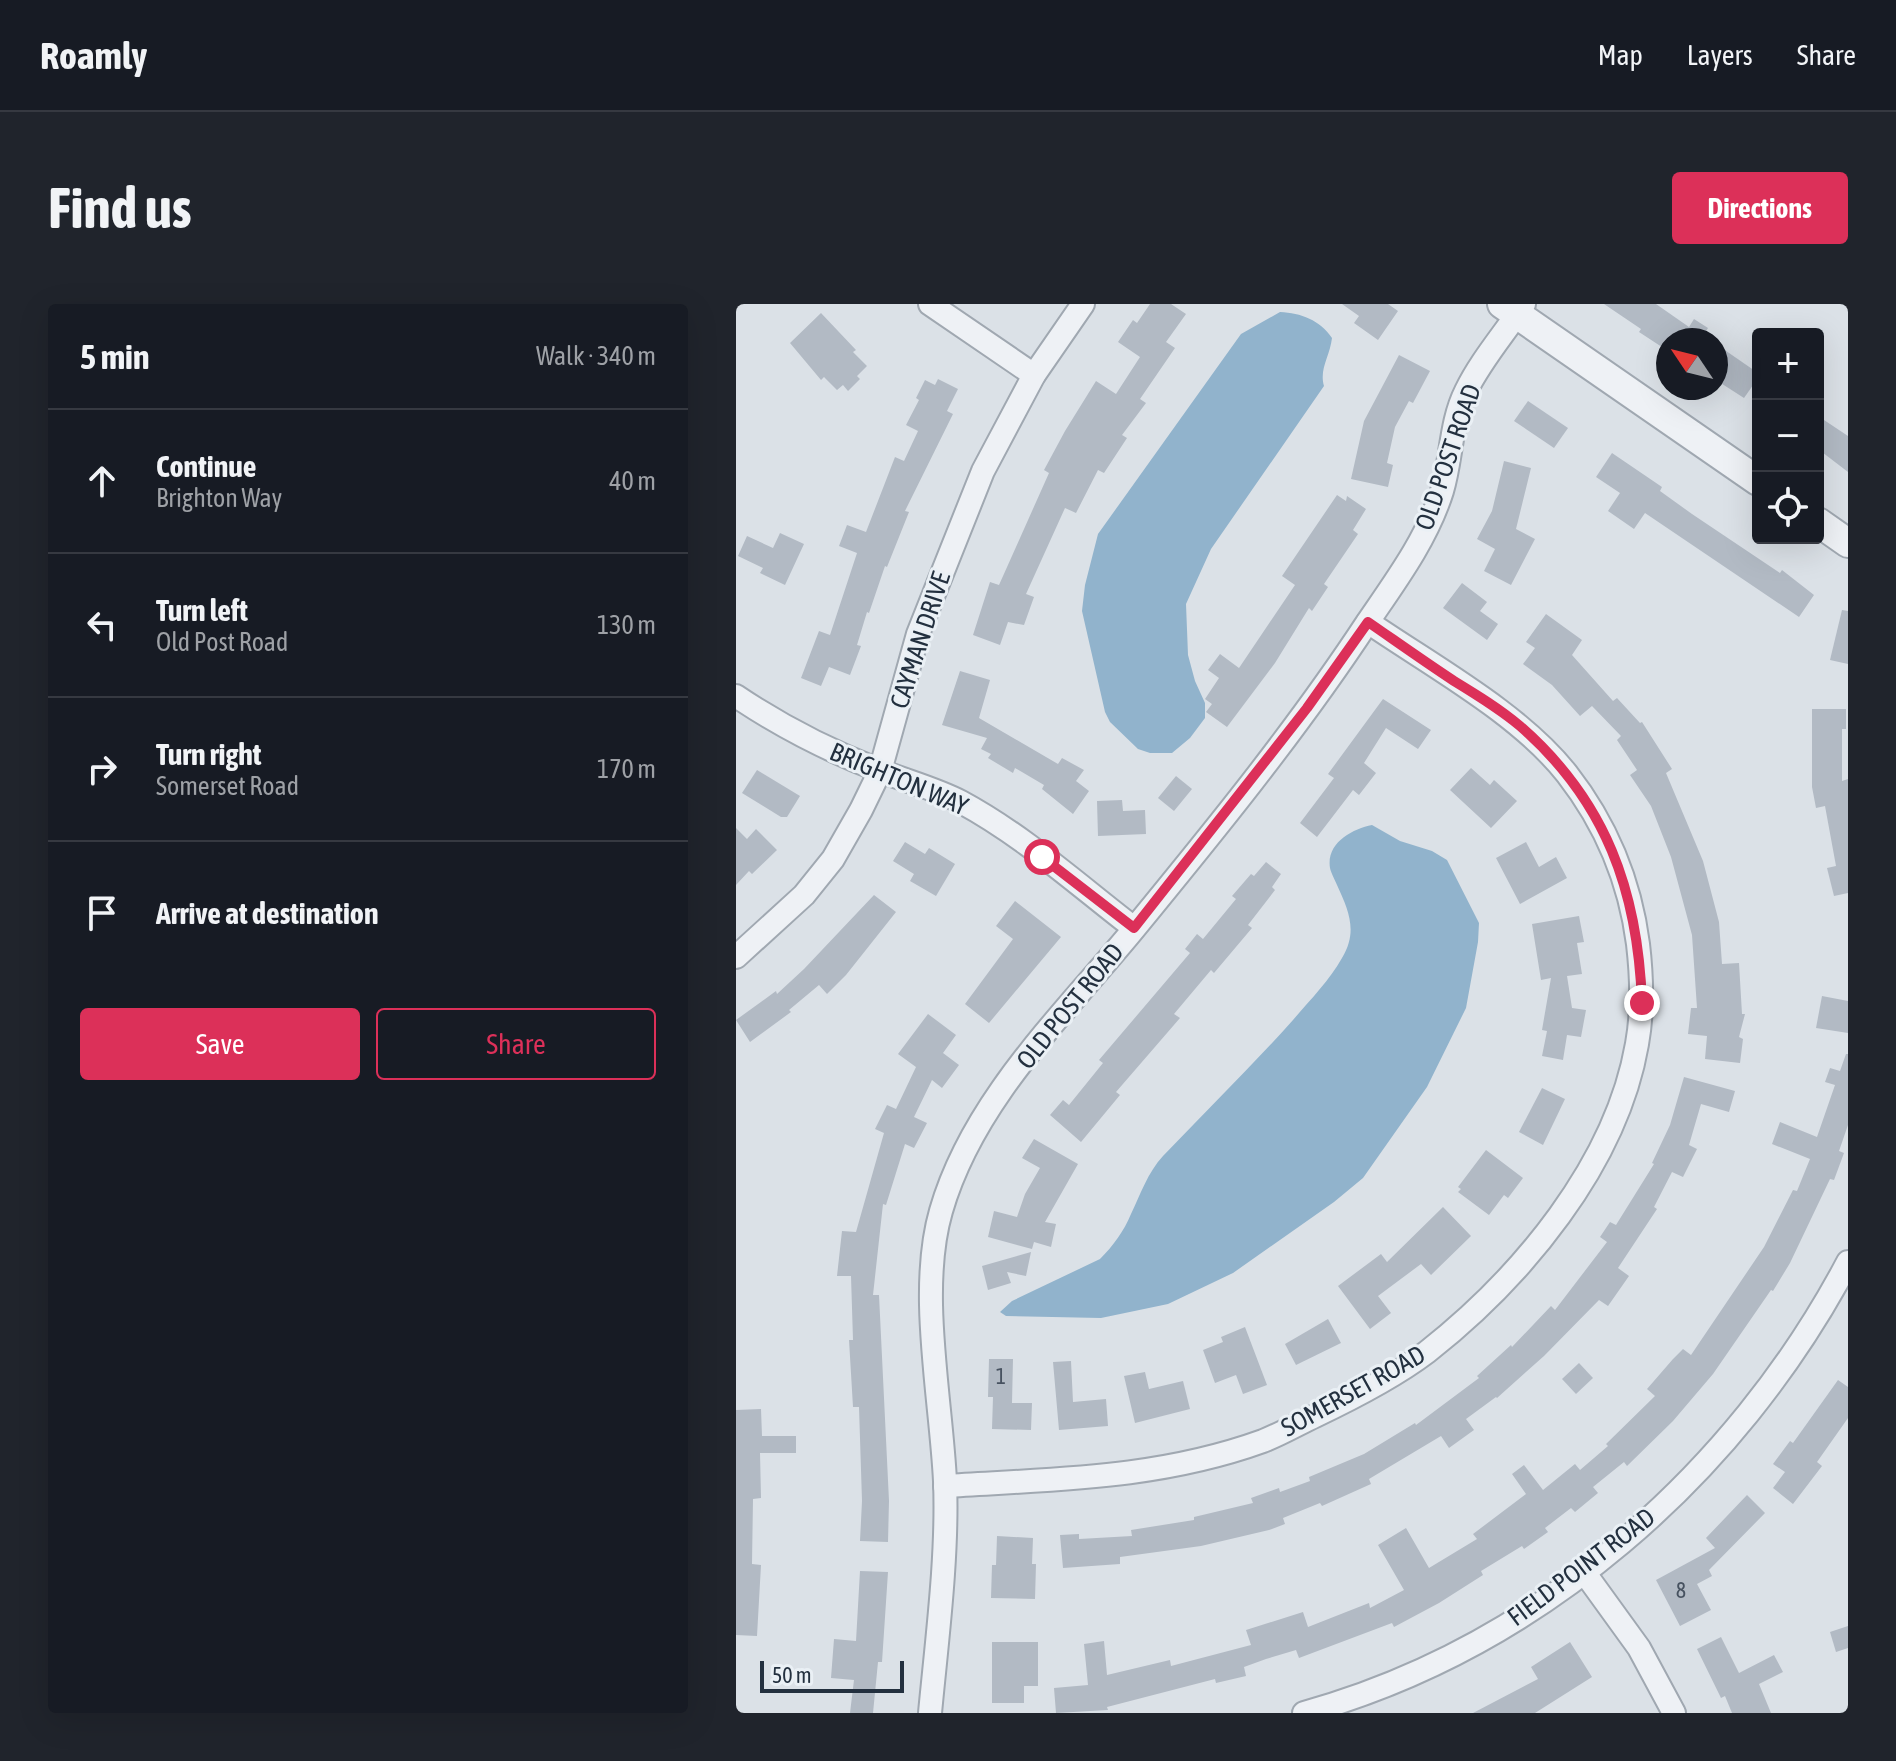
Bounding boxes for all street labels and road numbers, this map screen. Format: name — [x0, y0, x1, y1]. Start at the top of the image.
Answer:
street label: OLD POST ROAD — [1409, 380, 1487, 534]
street label: CAYMAN DRIVE — [884, 568, 956, 712]
street label: BRIGHTON WAY — [825, 736, 973, 822]
street label: OLD POST ROAD — [1010, 937, 1130, 1075]
street label: SOMERSET ROAD — [1276, 1339, 1430, 1443]
street label: FIELD POINT ROAD — [1502, 1502, 1660, 1632]

